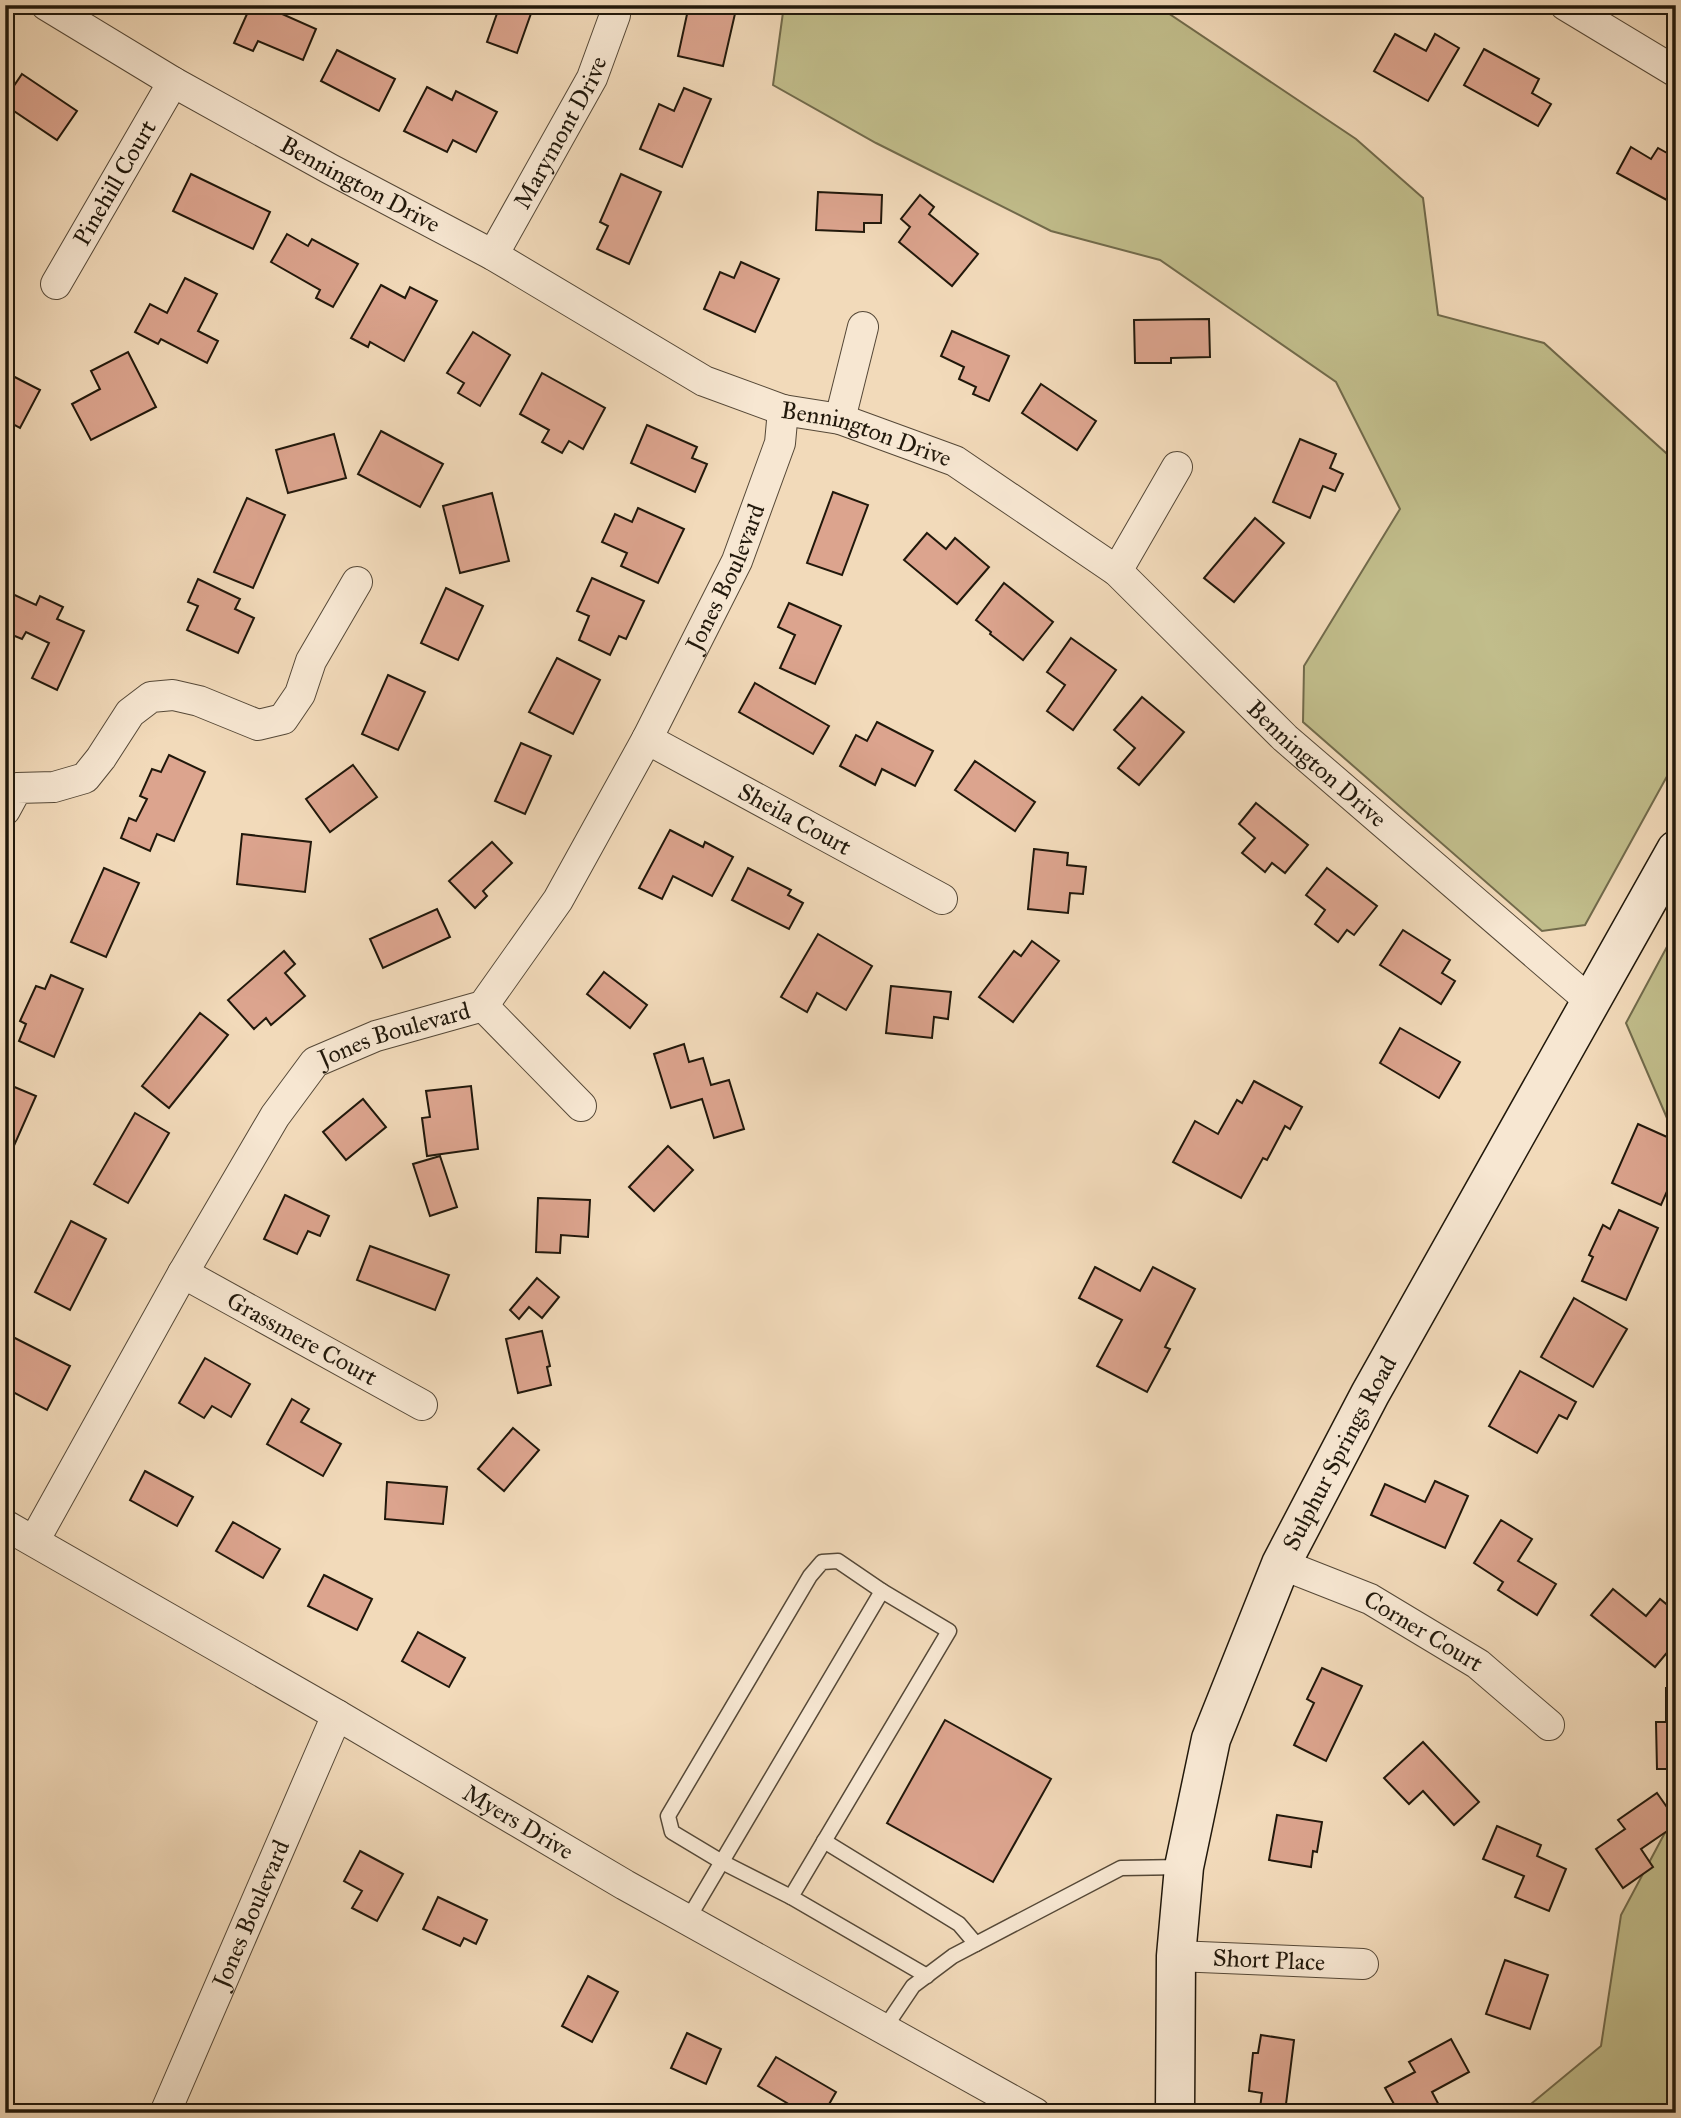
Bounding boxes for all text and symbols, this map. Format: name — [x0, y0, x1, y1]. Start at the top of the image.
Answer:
street label: Marymont Drive — [507, 52, 614, 214]
street label: Pinehill Court — [66, 114, 163, 251]
street label: Bennington Drive — [275, 129, 445, 239]
street label: Bennington Drive — [779, 395, 956, 473]
street label: Jones Boulevard — [678, 500, 772, 658]
street label: Bennington Drive — [1241, 694, 1393, 834]
street label: Sheila Court — [733, 776, 857, 862]
street label: Jones Boulevard — [311, 995, 473, 1075]
street label: Grassmere Court — [222, 1285, 383, 1393]
street label: Sulphur Springs Road — [1276, 1351, 1403, 1555]
street label: Corner Court — [1358, 1584, 1489, 1679]
street label: Myers Drive — [457, 1778, 579, 1866]
street label: Jones Boulevard — [205, 1835, 296, 1995]
street label: Short Place — [1212, 1943, 1326, 1977]

